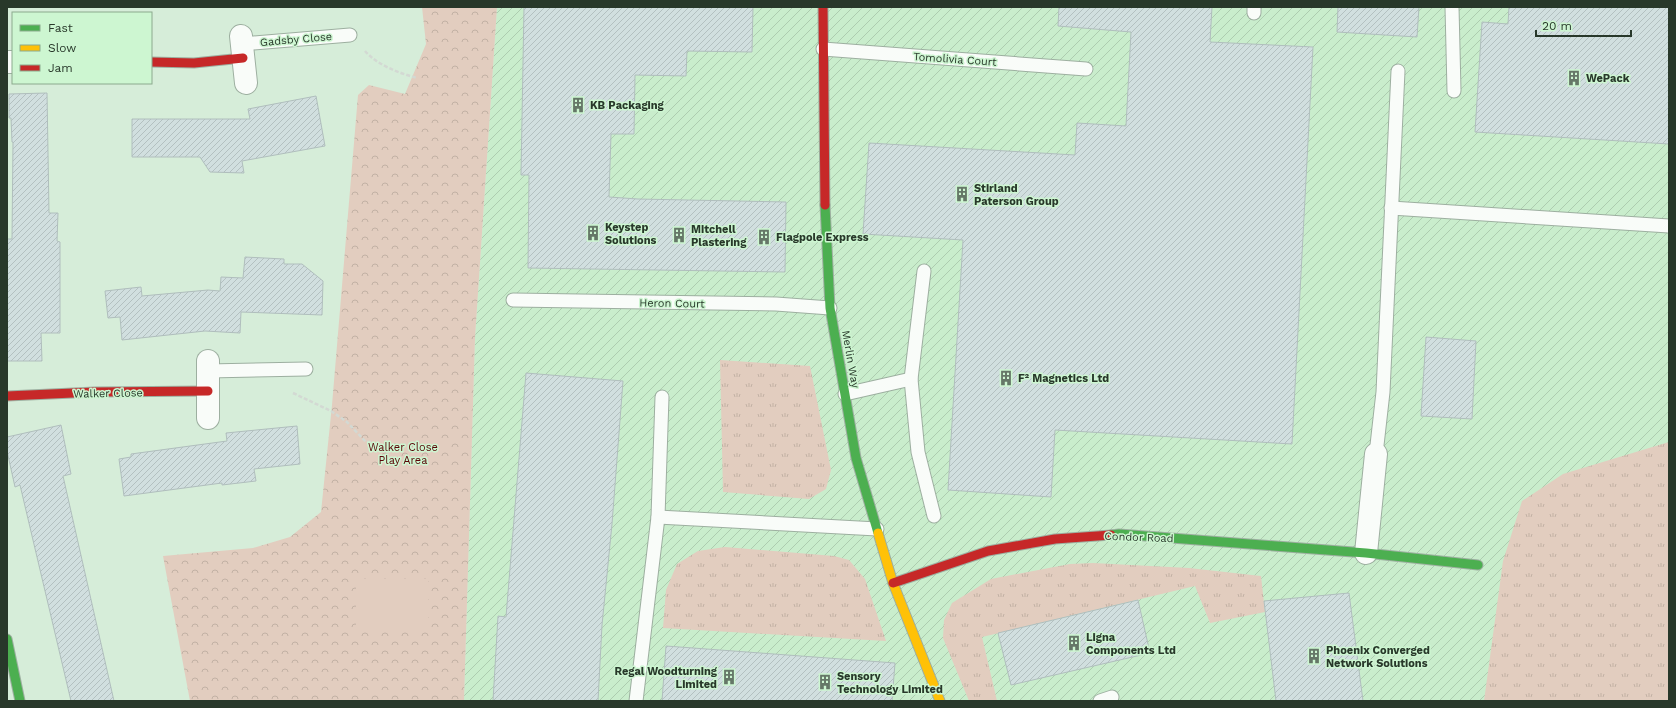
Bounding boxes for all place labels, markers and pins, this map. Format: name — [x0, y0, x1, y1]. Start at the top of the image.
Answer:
building icon: WePack — [1565, 69, 1583, 87]
place label: WePack — [1586, 72, 1630, 85]
building icon: KB Packaging — [569, 96, 587, 114]
place label: KB Packaging — [590, 99, 665, 112]
place label: Stirland Paterson Group — [974, 182, 1059, 208]
building icon: Stirland Paterson Group — [953, 185, 971, 203]
place label: Keystep Solutions — [605, 221, 657, 247]
place label: Mitchell Plastering — [691, 223, 747, 249]
building icon: Keystep Solutions — [584, 224, 602, 242]
building icon: Mitchell Plastering — [670, 226, 688, 244]
building icon: Flagpole Express — [755, 228, 773, 246]
place label: Flagpole Express — [776, 231, 869, 244]
building icon: F² Magnetics Ltd — [997, 369, 1015, 387]
place label: F² Magnetics Ltd — [1018, 372, 1109, 385]
place label: Ligna Components Ltd — [1086, 631, 1176, 657]
building icon: Ligna Components Ltd — [1065, 634, 1083, 652]
place label: Phoenix Converged Network Solutions — [1326, 644, 1430, 670]
building icon: Phoenix Converged Network Solutions — [1305, 647, 1323, 665]
place label: Regal Woodturning Limited — [614, 665, 718, 691]
building icon: Regal Woodturning Limited — [720, 668, 738, 686]
place label: Sensory Technology Limited — [837, 670, 943, 696]
building icon: Sensory Technology Limited — [816, 673, 834, 691]

